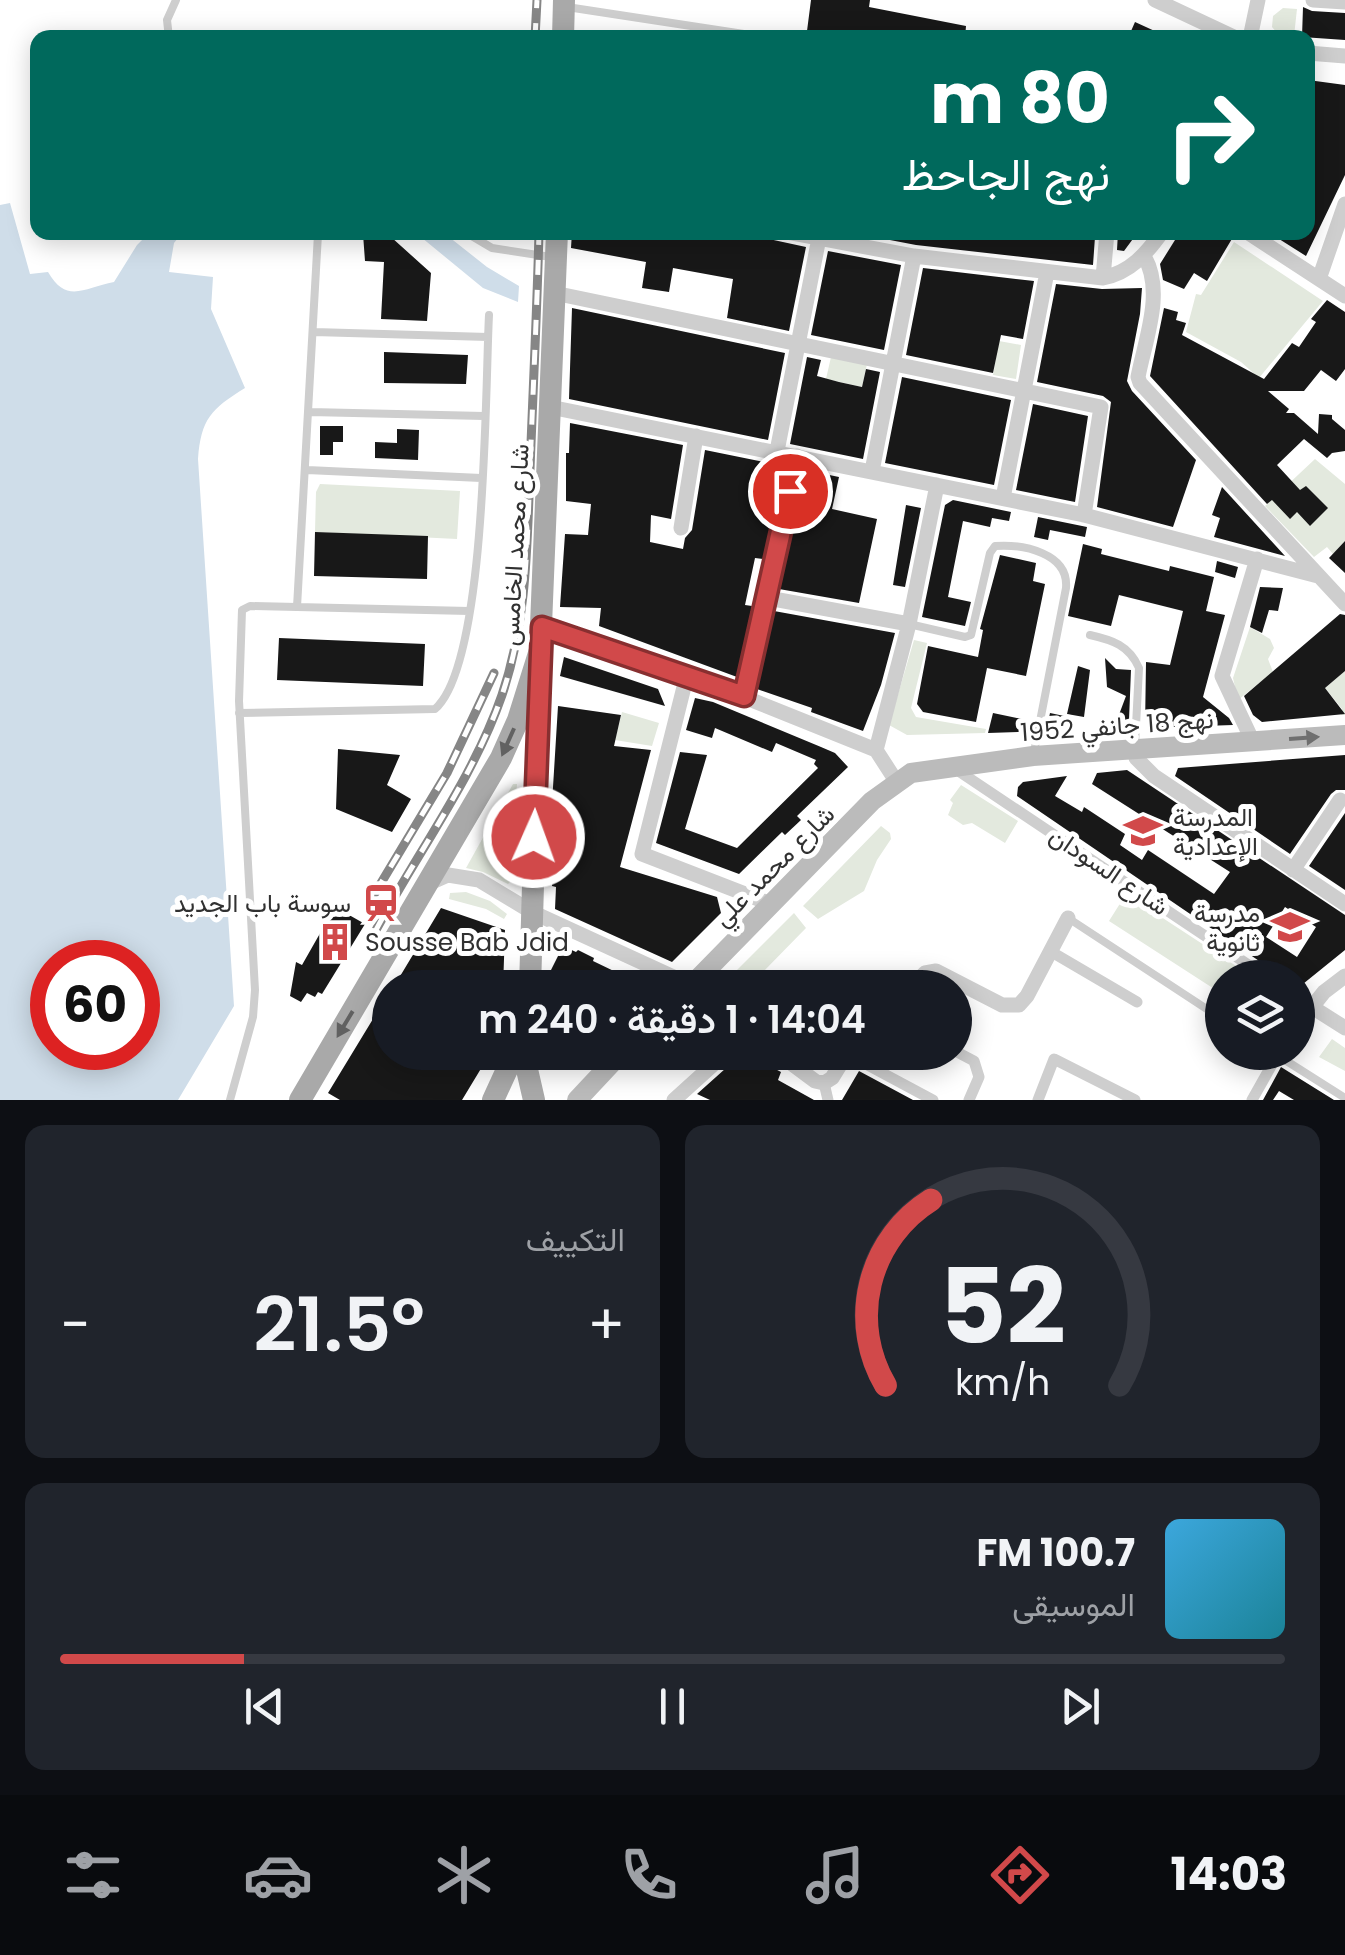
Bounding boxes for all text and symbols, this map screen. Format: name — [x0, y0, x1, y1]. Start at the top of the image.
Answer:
text: 80 m — [930, 49, 1110, 148]
icon: right — [1145, 70, 1275, 200]
text: نهج الجاحظ — [901, 143, 1110, 206]
street label: شارع محمد الخامس — [492, 443, 538, 647]
pin — [748, 449, 833, 534]
icon: arrive — [763, 464, 818, 519]
street label: نهج 18 جانفي 1952 — [1019, 702, 1215, 753]
one-way arrow — [500, 727, 516, 757]
one-way arrow — [1289, 730, 1321, 746]
position arrow — [482, 785, 586, 889]
street label: شارع محمد علي — [705, 797, 845, 937]
place label: المدرسة الإعدادية — [1173, 800, 1258, 864]
school or university icon: المدرسة الإعدادية — [1122, 810, 1164, 852]
street label: شارع السودان — [1042, 818, 1176, 924]
station icon: سوسة باب الجديد — [360, 882, 402, 924]
place label: سوسة باب الجديد — [174, 886, 351, 921]
place label: مدرسة ثانوية — [1194, 896, 1260, 960]
school or university icon: مدرسة ثانوية — [1269, 906, 1311, 948]
building icon: Sousse Bab Jdid — [314, 921, 356, 963]
place label: Sousse Bab Jdid — [365, 925, 569, 960]
speed limit sign: 60 — [30, 940, 160, 1070]
map controls — [1205, 960, 1315, 1070]
button: layers — [1205, 960, 1315, 1070]
text: 14:04 · 1 دقيقة · 240 m — [478, 993, 866, 1046]
one-way arrow — [337, 1010, 354, 1038]
text: التكييف — [526, 1217, 625, 1262]
text: 52 — [939, 1234, 1066, 1379]
text: 21.5° — [253, 1272, 425, 1377]
text: − — [60, 1286, 90, 1363]
text: + — [587, 1286, 625, 1363]
text: km/h — [955, 1357, 1050, 1408]
text: 100.7 FM — [976, 1526, 1135, 1579]
text: الموسيقى — [1012, 1582, 1135, 1627]
icon: previous — [237, 1679, 292, 1734]
icon: pause — [645, 1679, 700, 1734]
icon: next — [1053, 1679, 1108, 1734]
icon: filters — [58, 1840, 128, 1910]
icon: car — [243, 1840, 313, 1910]
icon: climate — [429, 1840, 499, 1910]
icon: phone — [614, 1840, 684, 1910]
icon: music — [800, 1840, 870, 1910]
icon: directions — [985, 1840, 1055, 1910]
text: 14:03 — [1171, 1843, 1287, 1906]

